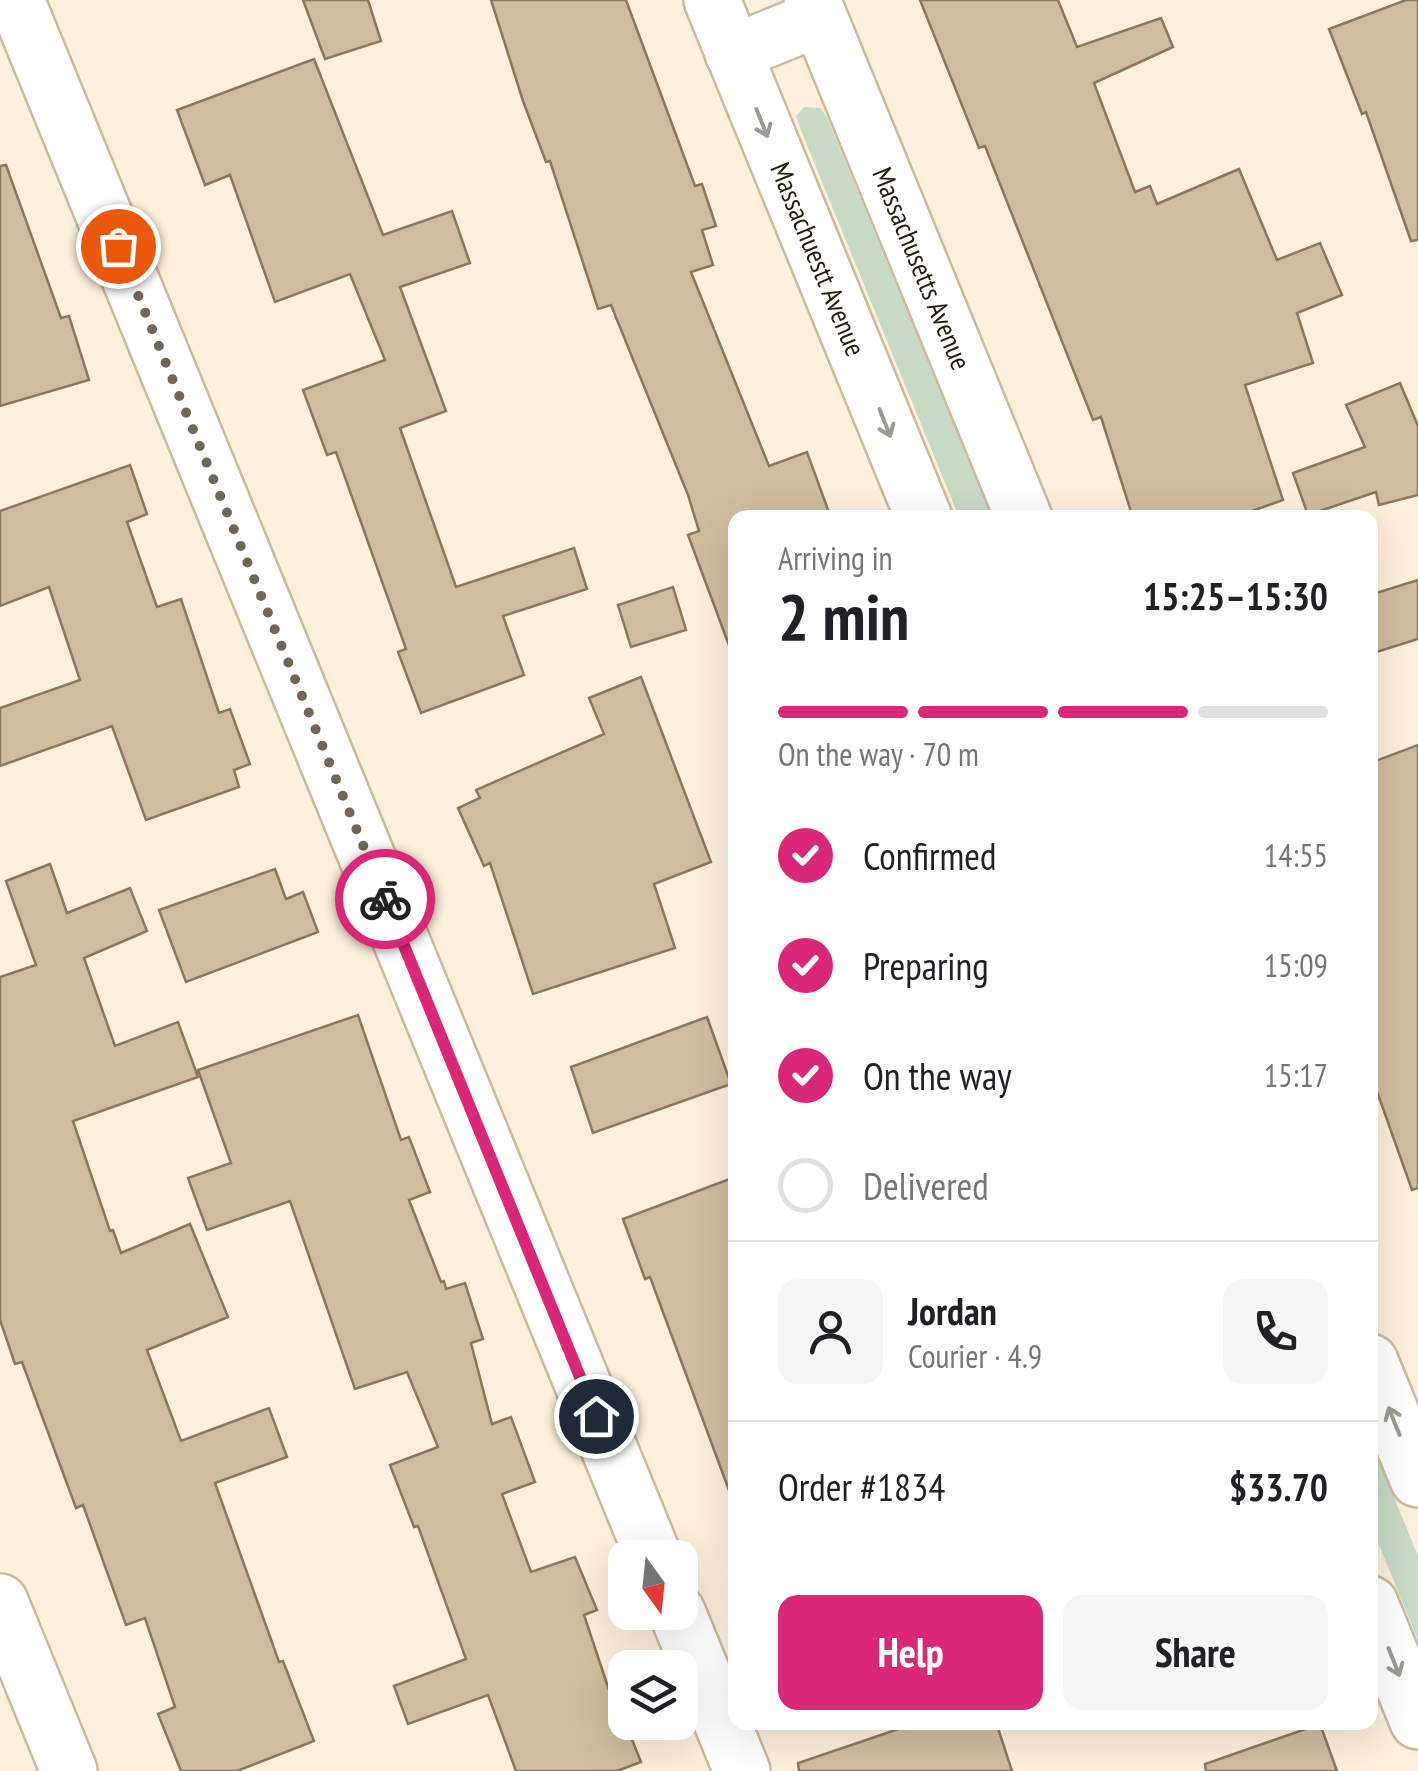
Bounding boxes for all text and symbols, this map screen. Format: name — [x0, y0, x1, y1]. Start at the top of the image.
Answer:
one-way arrow — [754, 107, 772, 137]
street label: Massachuestt Avenue — [762, 157, 875, 361]
street label: Massachusetts Avenue — [864, 161, 980, 375]
pin — [76, 204, 161, 289]
icon: bag — [91, 219, 146, 274]
one-way arrow — [878, 407, 896, 438]
text: Arriving in — [778, 537, 893, 579]
text: 15:25–15:30 — [1143, 571, 1328, 620]
text: 2 min — [778, 574, 909, 658]
text: On the way · 70 m — [778, 733, 979, 775]
icon: check — [778, 828, 833, 883]
text: Confirmed — [863, 831, 996, 880]
text: 14:55 — [1264, 834, 1328, 876]
courier — [335, 849, 435, 949]
icon: bike — [358, 872, 413, 927]
icon: check — [778, 938, 833, 993]
text: Preparing — [863, 941, 989, 990]
text: 15:09 — [1264, 944, 1328, 986]
icon: check — [778, 1048, 833, 1103]
text: On the way — [863, 1051, 1011, 1100]
text: 15:17 — [1264, 1054, 1328, 1096]
text: Delivered — [863, 1161, 989, 1210]
button: person — [778, 1279, 883, 1384]
button: phone — [1223, 1279, 1328, 1384]
text: Jordan — [908, 1286, 997, 1335]
text: Courier · 4.9 — [908, 1335, 1042, 1377]
pin — [554, 1374, 639, 1459]
icon: home — [569, 1389, 624, 1444]
one-way arrow — [1384, 1406, 1402, 1437]
text: Order #1834 — [778, 1462, 945, 1511]
text: $33.70 — [1229, 1462, 1328, 1511]
north arrow — [608, 1540, 698, 1630]
map controls — [608, 1540, 698, 1740]
button: Help — [778, 1595, 1043, 1710]
button: Share — [1063, 1595, 1328, 1710]
one-way arrow — [1386, 1646, 1404, 1677]
button: layers — [608, 1650, 698, 1740]

